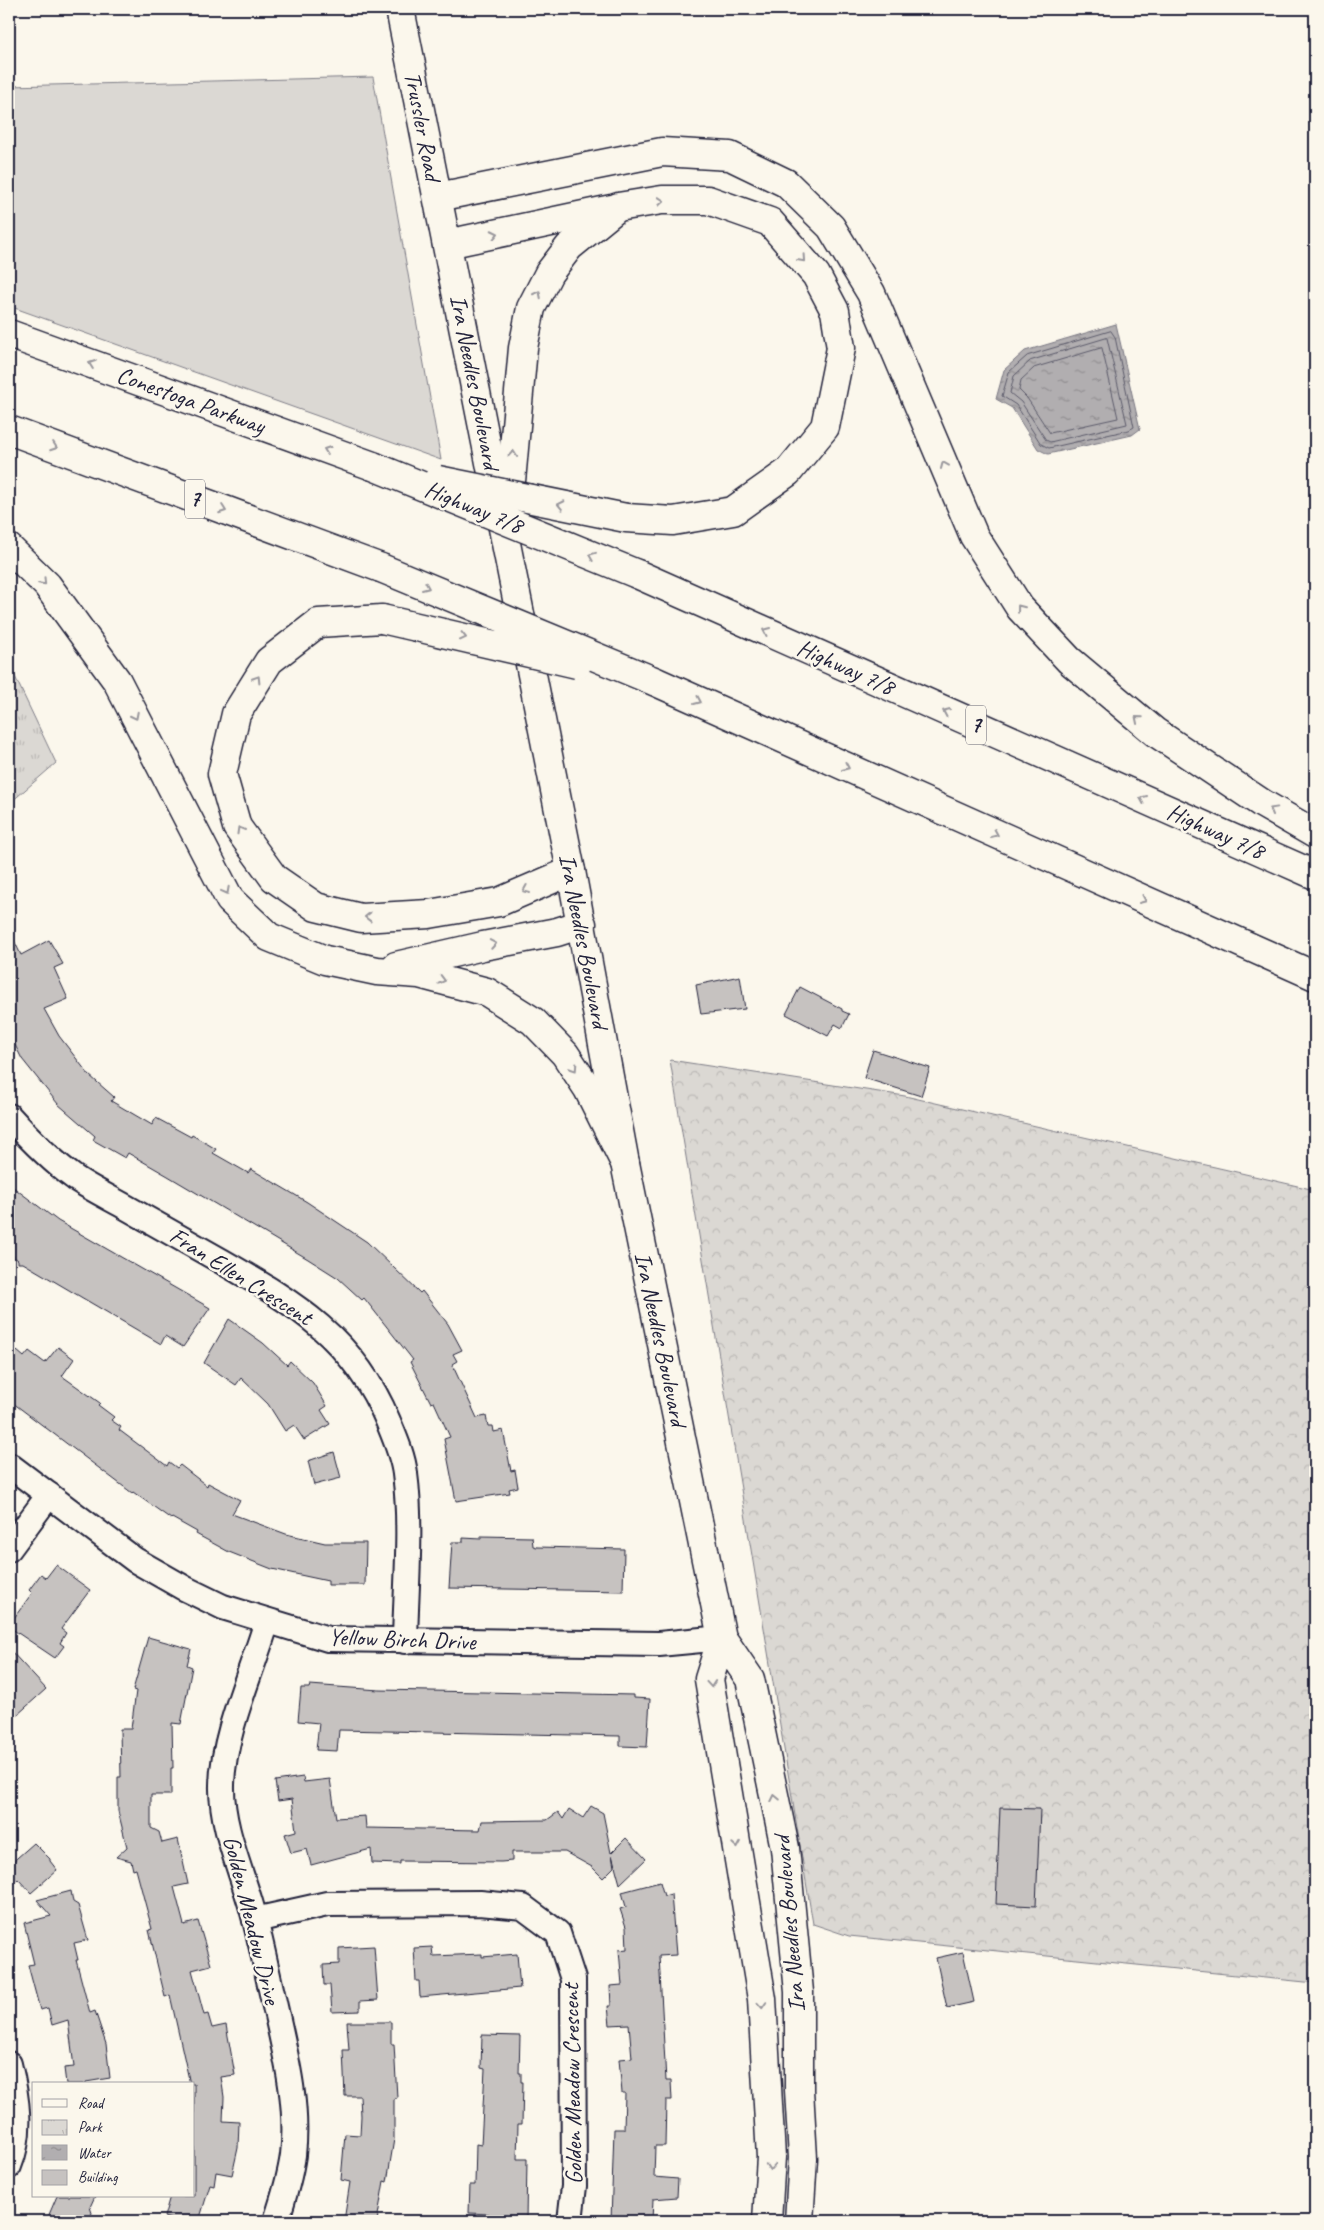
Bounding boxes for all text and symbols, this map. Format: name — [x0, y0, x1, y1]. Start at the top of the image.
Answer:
street label: Trussler Road — [398, 69, 449, 186]
one-way arrow — [657, 196, 665, 207]
one-way arrow — [490, 229, 499, 240]
one-way arrow — [797, 254, 806, 263]
one-way arrow — [532, 290, 542, 299]
street label: Ira Needles Boulevard — [443, 292, 507, 475]
street label: Conestoga Parkway — [113, 359, 271, 441]
one-way arrow — [89, 360, 97, 370]
one-way arrow — [50, 441, 58, 451]
one-way arrow — [324, 446, 332, 456]
one-way arrow — [508, 449, 519, 457]
one-way arrow — [940, 461, 950, 470]
street label: Highway 7/8 — [421, 474, 529, 541]
road number: 7 — [185, 479, 205, 518]
one-way arrow — [557, 500, 565, 511]
one-way arrow — [218, 503, 227, 514]
one-way arrow — [588, 552, 597, 562]
one-way arrow — [37, 576, 46, 585]
one-way arrow — [421, 581, 430, 591]
one-way arrow — [1018, 605, 1026, 614]
one-way arrow — [762, 627, 771, 638]
one-way arrow — [459, 632, 468, 642]
street label: Highway 7/8 — [793, 632, 901, 703]
one-way arrow — [251, 675, 261, 684]
one-way arrow — [693, 695, 702, 706]
road number: 7 — [966, 706, 986, 744]
one-way arrow — [942, 707, 951, 718]
one-way arrow — [129, 711, 139, 720]
one-way arrow — [1135, 715, 1144, 724]
one-way arrow — [841, 761, 850, 772]
one-way arrow — [1139, 794, 1148, 805]
street label: Highway 7/8 — [1163, 796, 1271, 867]
one-way arrow — [1269, 806, 1278, 816]
one-way arrow — [237, 827, 247, 836]
one-way arrow — [990, 827, 999, 838]
street label: Ira Needles Boulevard — [552, 851, 616, 1034]
one-way arrow — [523, 884, 531, 894]
one-way arrow — [219, 886, 229, 895]
one-way arrow — [1138, 893, 1147, 904]
one-way arrow — [363, 912, 371, 922]
one-way arrow — [488, 939, 497, 949]
one-way arrow — [438, 975, 446, 985]
one-way arrow — [568, 1062, 577, 1071]
street label: Fran Ellen Crescent — [164, 1220, 320, 1333]
street label: Ira Needles Boulevard — [628, 1249, 695, 1432]
street label: Yellow Birch Drive — [328, 1621, 478, 1657]
one-way arrow — [705, 1681, 716, 1689]
one-way arrow — [770, 1794, 780, 1803]
street label: Ira Needles Boulevard — [766, 1831, 812, 2013]
street label: Golden Meadow Drive — [217, 1833, 288, 2009]
one-way arrow — [731, 1840, 741, 1849]
street label: Golden Meadow Crescent — [555, 1981, 589, 2185]
one-way arrow — [757, 2001, 768, 2009]
legend — [32, 2082, 195, 2198]
text: Road — [78, 2094, 105, 2113]
text: Park — [78, 2118, 103, 2137]
text: Water — [78, 2144, 112, 2163]
one-way arrow — [765, 2164, 776, 2172]
text: Building — [78, 2168, 118, 2187]

